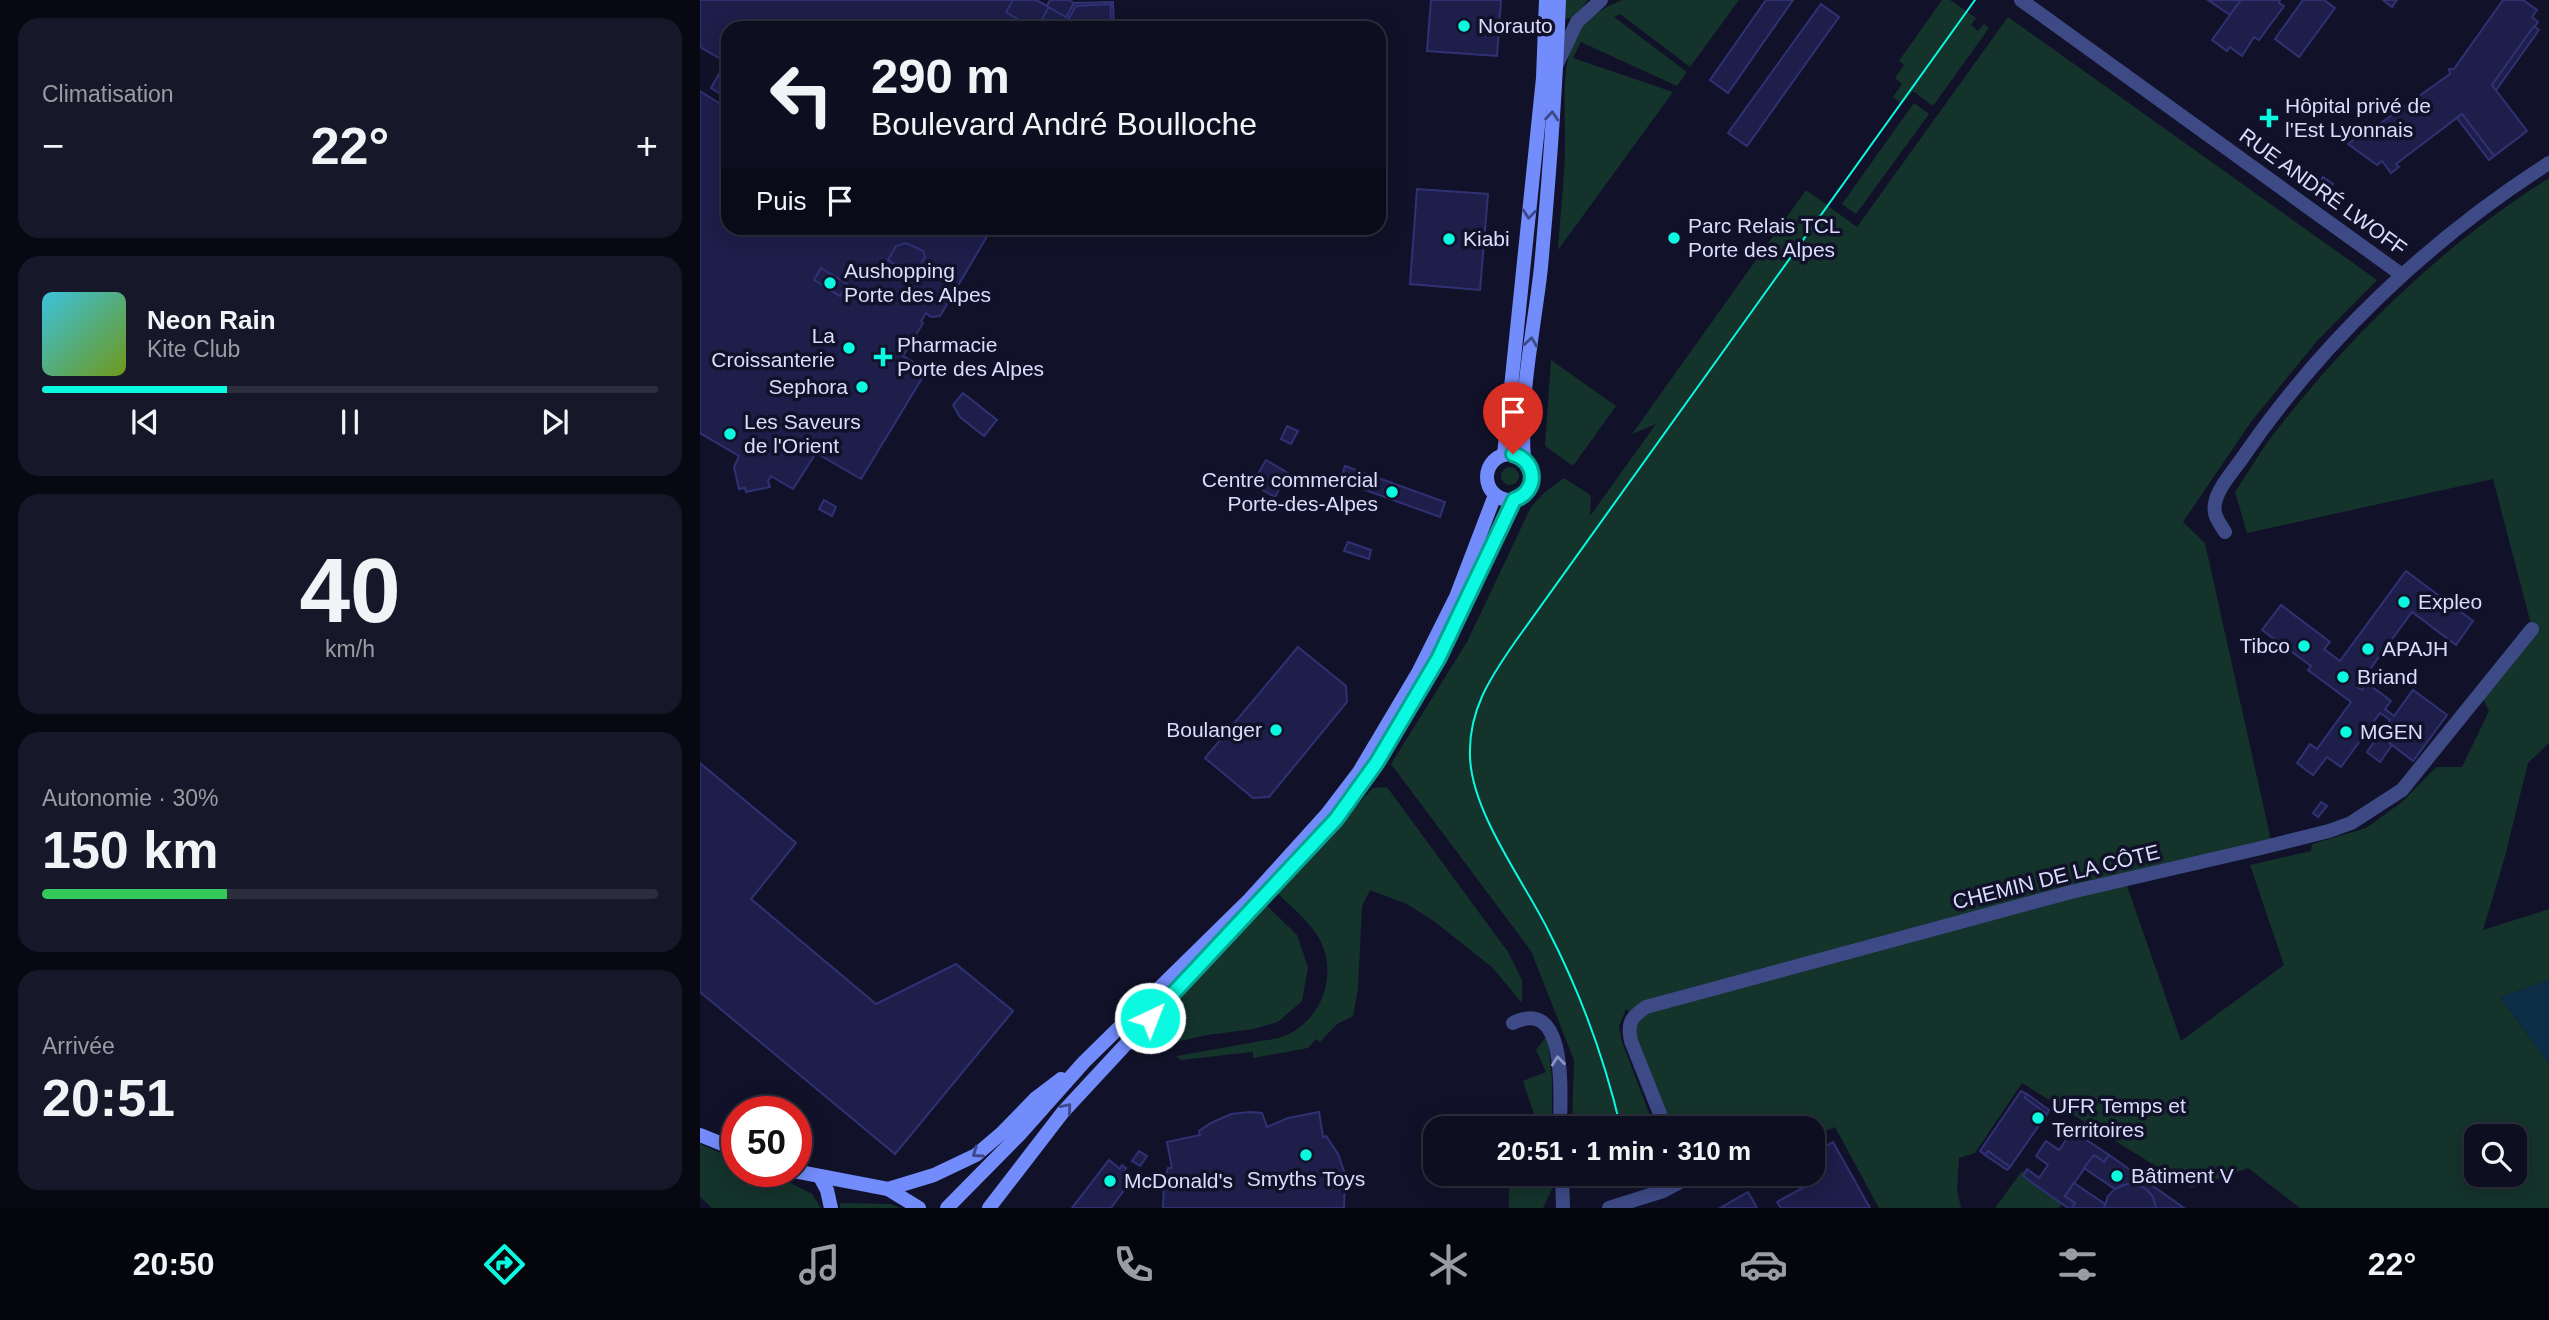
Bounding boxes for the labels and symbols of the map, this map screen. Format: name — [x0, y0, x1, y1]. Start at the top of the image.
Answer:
place label: Norauto — [1478, 14, 1553, 37]
marker: Norauto — [1456, 18, 1472, 34]
place label: Hôpital privé de l'Est Lyonnais — [2285, 94, 2431, 141]
marker: Hôpital privé de l'Est Lyonnais — [2259, 108, 2279, 128]
one-way arrow — [1544, 110, 1559, 121]
street label: RUE ANDRÉ LWOFF — [2236, 123, 2411, 260]
one-way arrow — [1522, 209, 1537, 220]
place label: Parc Relais TCL Porte des Alpes — [1688, 214, 1841, 261]
place label: Kiabi — [1463, 227, 1510, 250]
marker: Parc Relais TCL Porte des Alpes — [1666, 230, 1682, 246]
marker: Kiabi — [1441, 231, 1457, 247]
place label: Aushopping Porte des Alpes — [844, 259, 991, 306]
marker: Aushopping Porte des Alpes — [822, 275, 838, 291]
place label: La Croissanterie — [711, 324, 835, 371]
place label: Pharmacie Porte des Alpes — [897, 333, 1044, 380]
one-way arrow — [1523, 336, 1538, 348]
marker: La Croissanterie — [841, 340, 857, 356]
marker: Pharmacie Porte des Alpes — [875, 349, 891, 365]
place label: Sephora — [769, 375, 848, 398]
marker: Sephora — [854, 379, 870, 395]
pin — [1483, 382, 1543, 454]
place label: Les Saveurs de l'Orient — [744, 410, 861, 457]
marker: Les Saveurs de l'Orient — [722, 426, 738, 442]
place label: Centre commercial Porte-des-Alpes — [1202, 468, 1378, 515]
marker: Centre commercial Porte-des-Alpes — [1384, 484, 1400, 500]
place label: Expleo — [2418, 590, 2482, 613]
marker: Expleo — [2396, 594, 2412, 610]
place label: Tibco — [2239, 634, 2290, 657]
place label: APAJH — [2382, 637, 2448, 660]
marker: Tibco — [2296, 638, 2312, 654]
marker: APAJH — [2360, 641, 2376, 657]
place label: Briand — [2357, 665, 2418, 688]
marker: Briand — [2335, 669, 2351, 685]
place label: Boulanger — [1166, 718, 1262, 741]
place label: MGEN — [2360, 720, 2423, 743]
marker: Boulanger — [1268, 722, 1284, 738]
marker: MGEN — [2338, 724, 2354, 740]
street label: CHEMIN DE LA CÔTE — [1950, 840, 2162, 913]
position arrow — [1113, 981, 1187, 1055]
one-way arrow — [1550, 1055, 1565, 1067]
place label: UFR Temps et Territoires — [2052, 1094, 2186, 1141]
speed limit sign: 50 — [721, 1096, 812, 1187]
one-way arrow — [1059, 1103, 1071, 1116]
marker: UFR Temps et Territoires — [2030, 1110, 2046, 1126]
one-way arrow — [972, 1145, 985, 1157]
marker: Smyths Toys — [1298, 1147, 1314, 1163]
place label: Bâtiment V — [2131, 1164, 2234, 1187]
place label: Smyths Toys — [1247, 1167, 1365, 1190]
marker: Bâtiment V — [2109, 1168, 2125, 1184]
place label: McDonald's — [1124, 1169, 1233, 1192]
marker: McDonald's — [1102, 1173, 1118, 1189]

